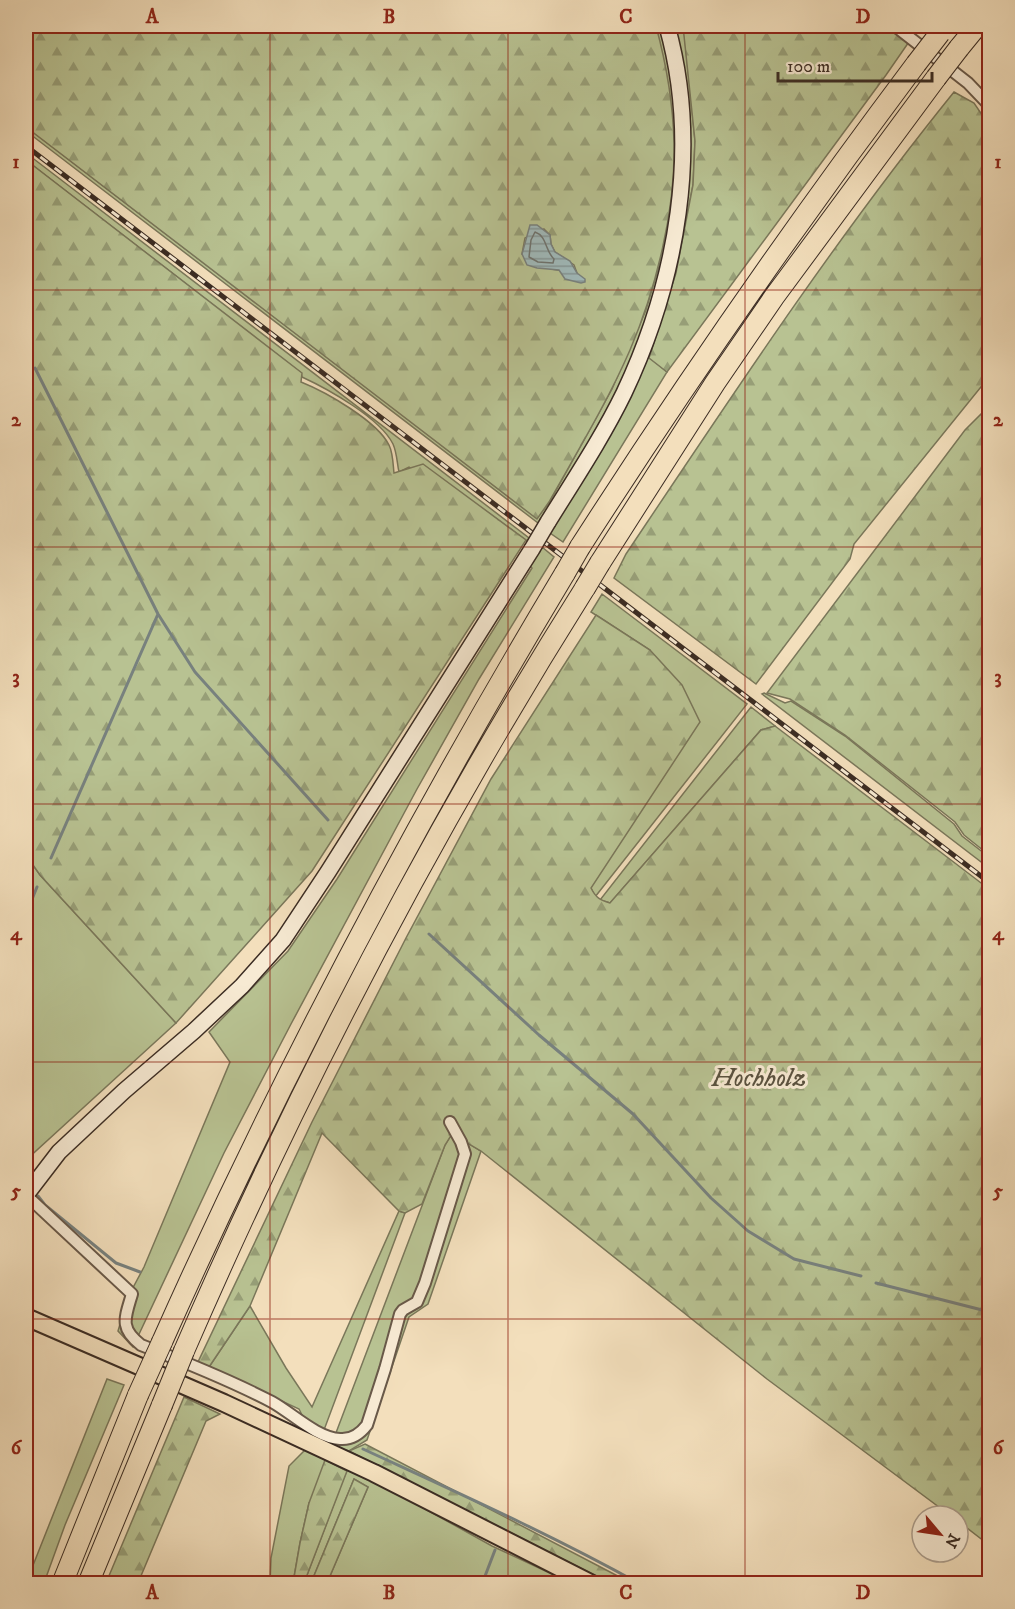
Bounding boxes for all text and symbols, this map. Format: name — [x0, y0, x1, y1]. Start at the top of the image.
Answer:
text: A — [145, 5, 160, 30]
text: B — [383, 5, 395, 30]
text: C — [619, 5, 633, 30]
text: D — [856, 5, 871, 30]
scale bar — [778, 45, 932, 83]
text: 100 m — [787, 56, 830, 78]
text: 1 — [12, 150, 20, 175]
text: 1 — [994, 150, 1002, 175]
text: 2 — [11, 408, 22, 433]
text: 2 — [993, 408, 1004, 433]
text: 3 — [12, 665, 20, 690]
text: 3 — [994, 665, 1002, 690]
text: 4 — [10, 922, 23, 947]
text: 4 — [992, 922, 1005, 947]
park label: Hochholz — [710, 1062, 807, 1095]
text: 5 — [10, 1179, 21, 1204]
text: 5 — [992, 1179, 1003, 1204]
text: 6 — [11, 1436, 23, 1461]
text: 6 — [993, 1436, 1005, 1461]
north arrow — [910, 1504, 970, 1564]
text: N — [940, 1530, 964, 1551]
text: A — [145, 1581, 160, 1606]
text: B — [383, 1581, 395, 1606]
text: C — [619, 1581, 633, 1606]
text: D — [856, 1581, 871, 1606]

